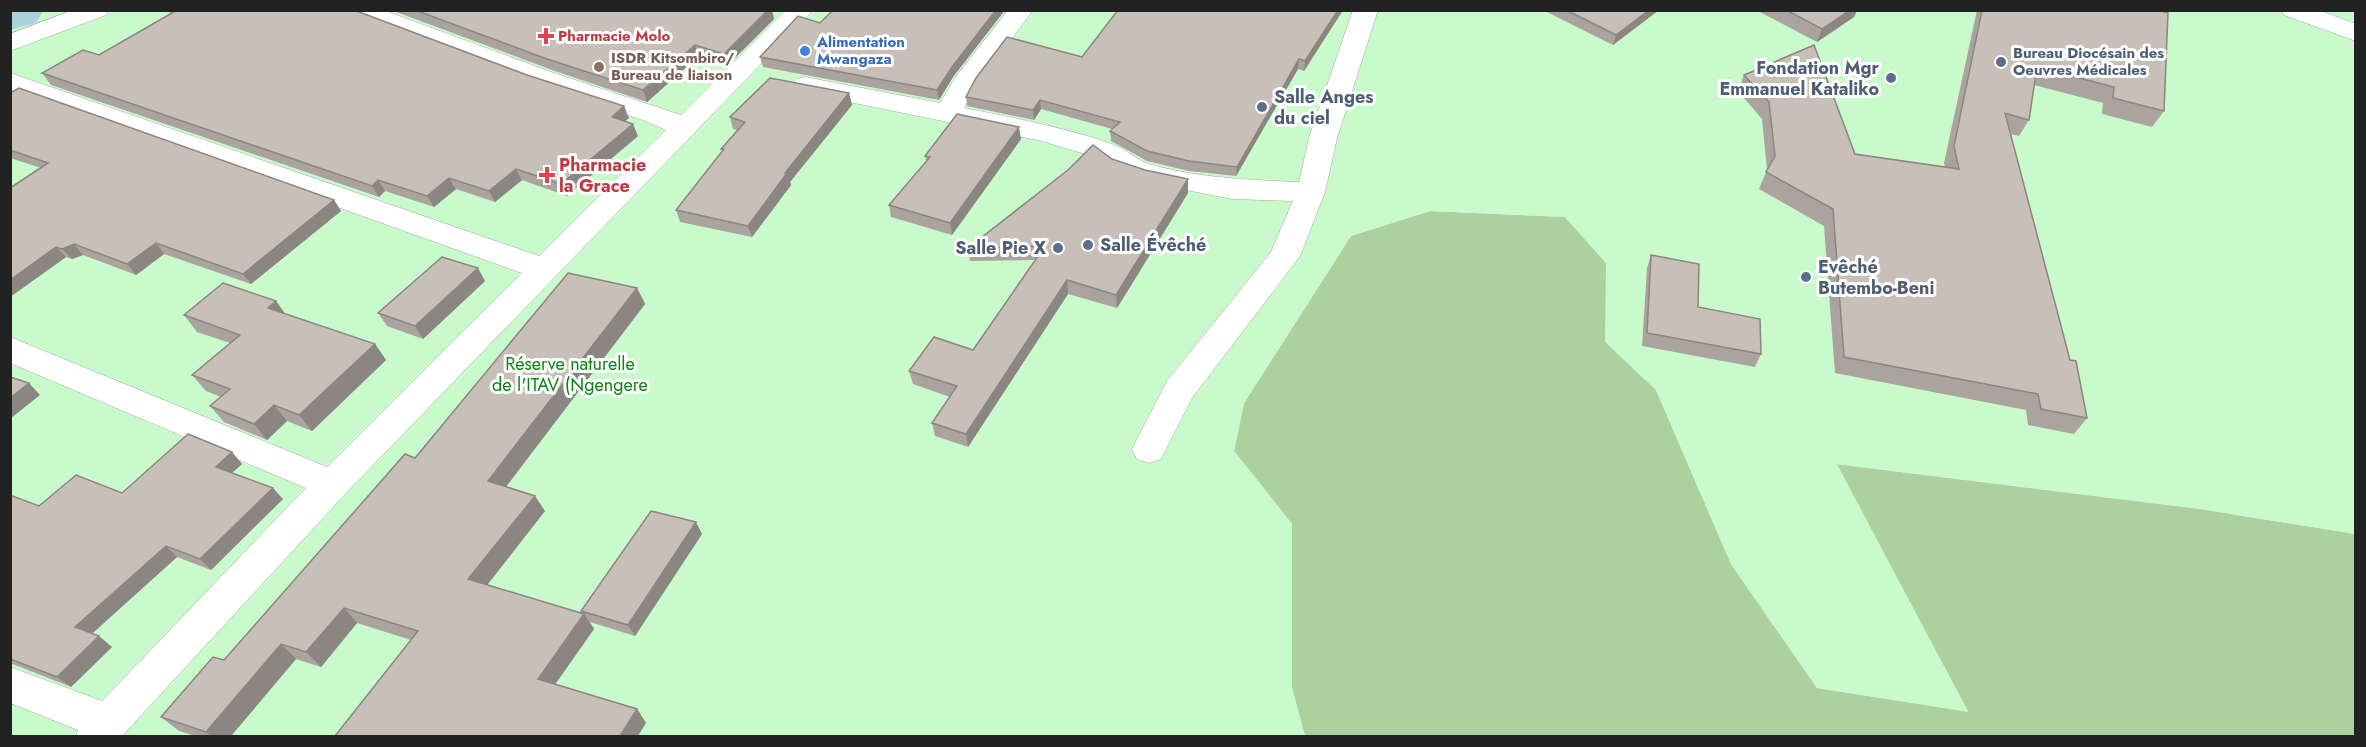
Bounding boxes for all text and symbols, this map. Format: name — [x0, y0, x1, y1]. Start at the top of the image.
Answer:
place label: Pharmacie Molo — [558, 25, 670, 47]
marker: Pharmacie Molo — [539, 29, 553, 43]
place label: Alimentation Mwangaza — [816, 31, 905, 70]
place label: Bureau Diocésain des Oeuvres Médicales — [2013, 42, 2164, 81]
marker: Alimentation Mwangaza — [798, 44, 812, 58]
place label: ISDR Kitsombiro/ Bureau de liaison — [611, 47, 734, 86]
place label: Fondation Mgr Emmanuel Kataliko — [1719, 55, 1880, 102]
marker: Bureau Diocésain des Oeuvres Médicales — [1994, 55, 2008, 69]
marker: ISDR Kitsombiro/ Bureau de liaison — [592, 60, 606, 74]
marker: Fondation Mgr Emmanuel Kataliko — [1884, 71, 1898, 85]
place label: Salle Anges du ciel — [1274, 84, 1373, 131]
marker: Salle Anges du ciel — [1255, 100, 1269, 114]
place label: Pharmacie la Grace — [559, 152, 646, 199]
marker: Pharmacie la Grace — [540, 168, 554, 182]
place label: Salle Évêché — [1100, 232, 1206, 258]
place label: Salle Pie X — [955, 235, 1047, 261]
marker: Salle Évêché — [1081, 238, 1095, 252]
marker: Salle Pie X — [1051, 241, 1065, 255]
place label: Evêché Butembo-Beni — [1818, 254, 1934, 301]
marker: Evêché Butembo-Beni — [1799, 270, 1813, 284]
park label: Réserve naturelle de l'ITAV (Ngengere — [492, 351, 648, 398]

